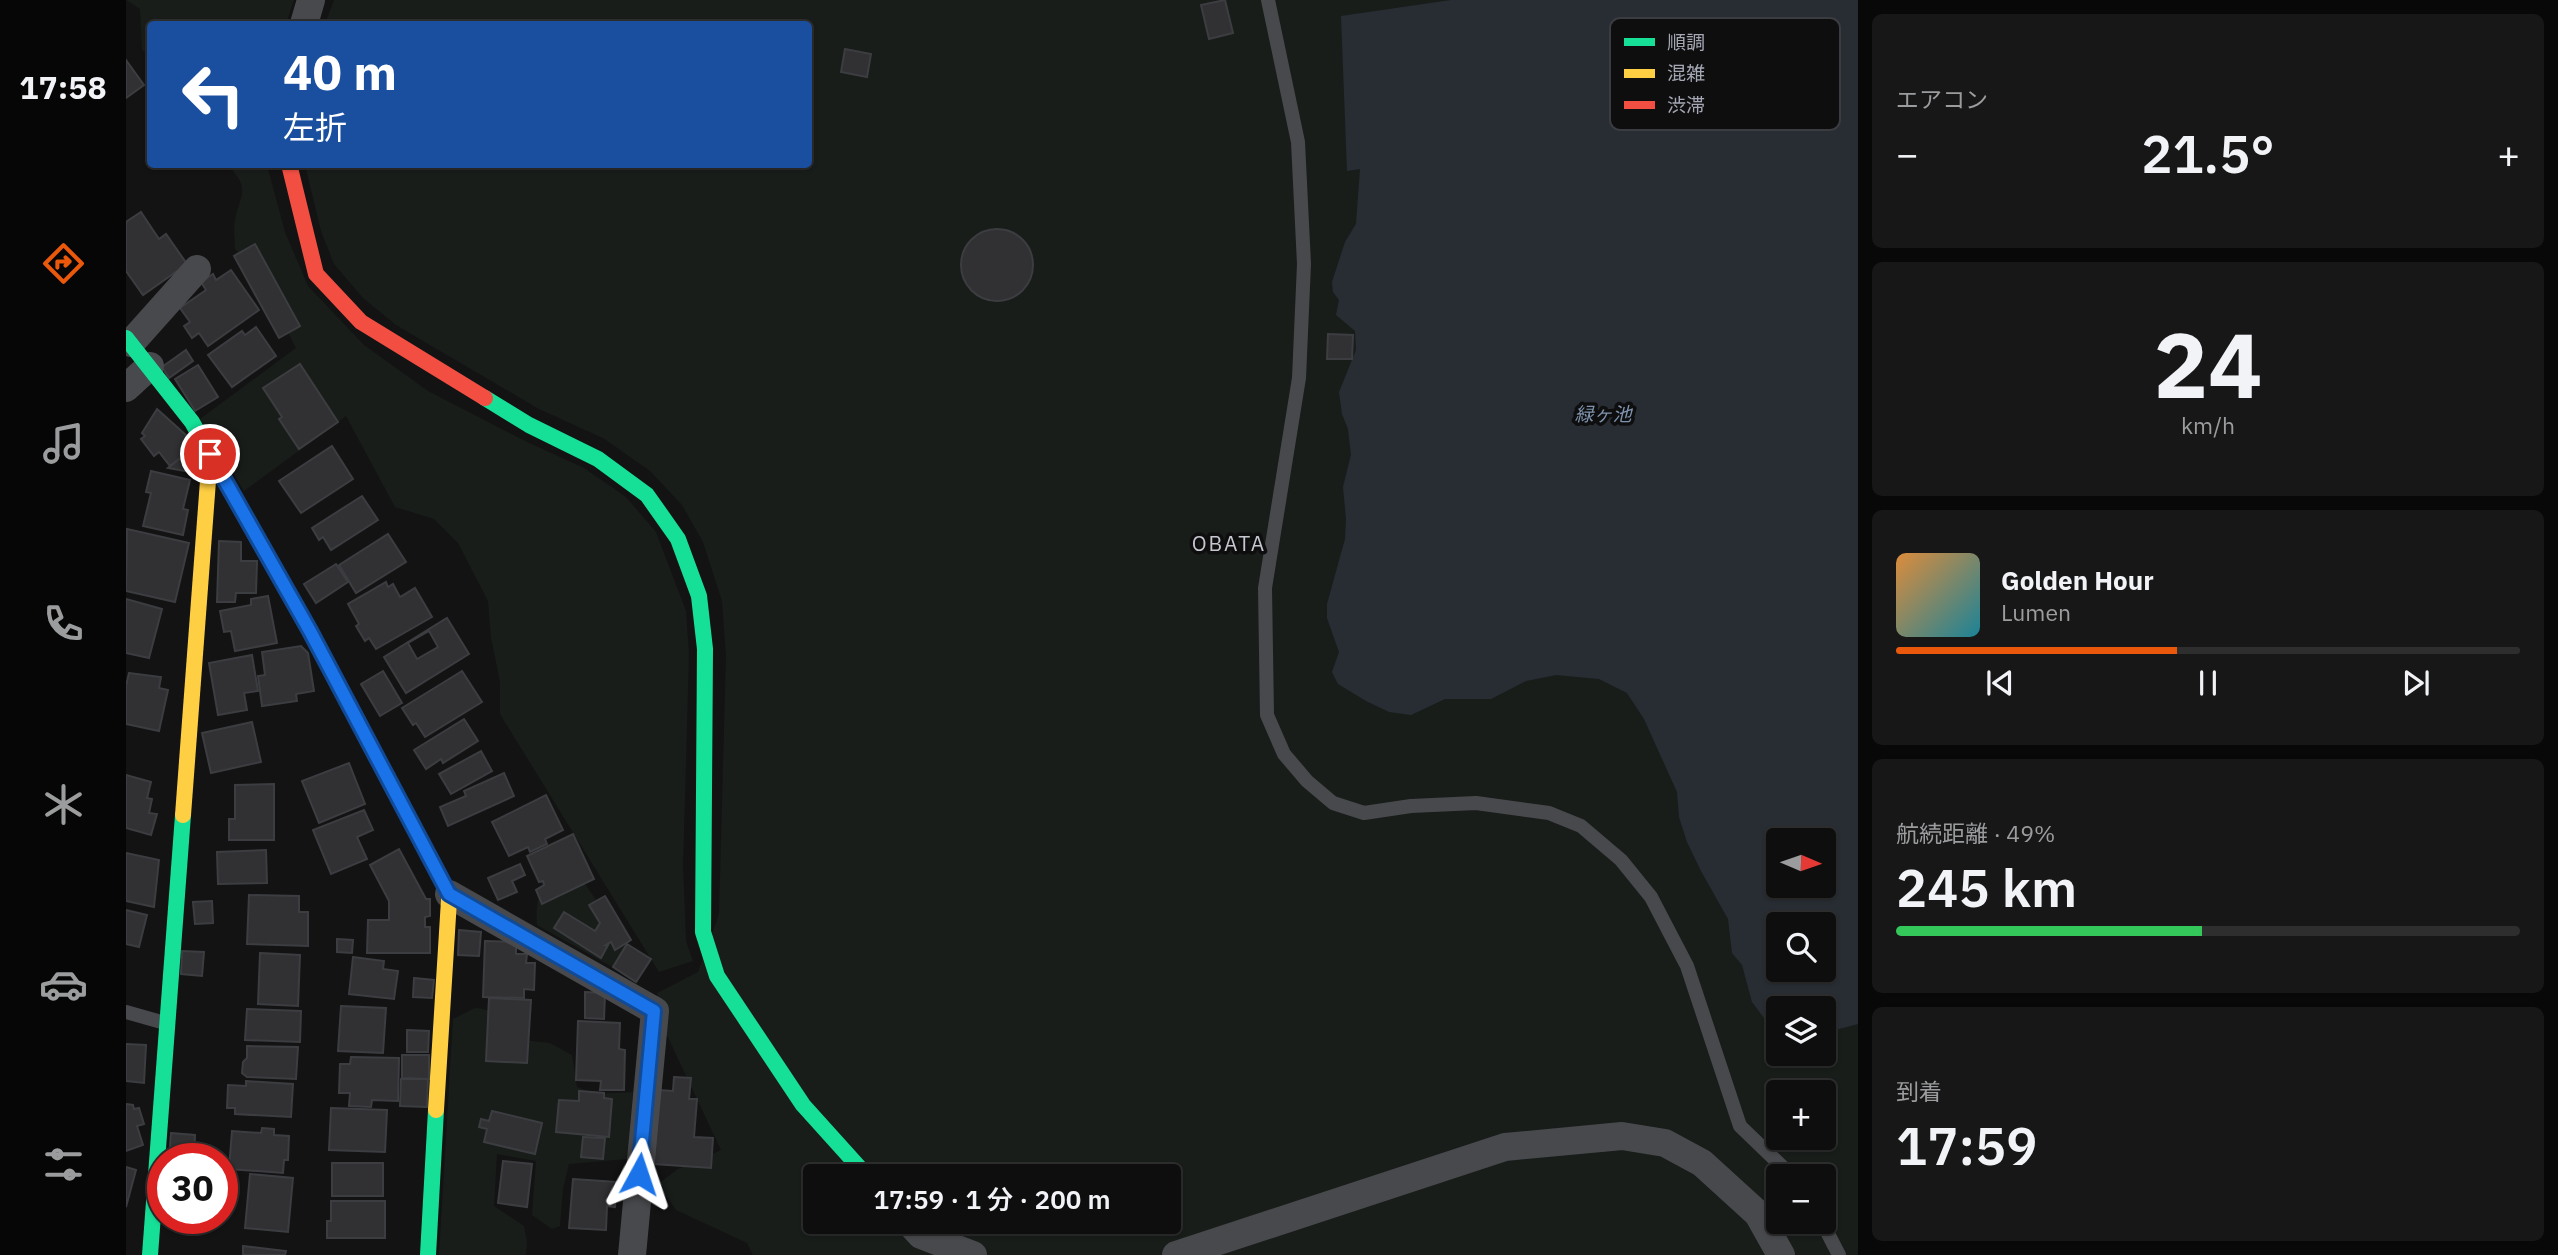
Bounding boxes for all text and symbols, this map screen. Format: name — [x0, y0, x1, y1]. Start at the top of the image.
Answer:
legend — [1610, 18, 1840, 130]
text: 順調 — [1667, 30, 1705, 54]
text: 40 m — [283, 40, 397, 103]
icon: left — [168, 49, 259, 140]
text: 混雑 — [1667, 61, 1705, 85]
text: 17:58 — [19, 66, 107, 108]
text: エアコン — [1896, 84, 1988, 114]
text: 渋滞 — [1667, 93, 1705, 117]
text: 左折 — [283, 106, 347, 148]
text: 21.5° — [2141, 120, 2275, 187]
text: − — [1896, 129, 1919, 178]
text: + — [2497, 129, 2520, 178]
icon: directions — [39, 239, 88, 288]
text: 24 — [2153, 305, 2263, 423]
water label: 緑ヶ池 — [1574, 402, 1633, 426]
text: km/h — [2181, 410, 2235, 440]
icon: music — [39, 419, 88, 468]
pin — [180, 424, 240, 484]
icon: arrive — [191, 435, 229, 473]
district label: OBATA — [1192, 529, 1266, 557]
text: Golden Hour — [2001, 563, 2154, 597]
text: Lumen — [2001, 597, 2071, 627]
icon: phone — [39, 599, 88, 648]
icon: previous — [1981, 664, 2019, 702]
icon: pause — [2189, 664, 2227, 702]
icon: next — [2397, 664, 2435, 702]
icon: climate — [39, 780, 88, 829]
text: 航続距離 · 49% — [1896, 818, 2055, 848]
north arrow — [1766, 828, 1836, 898]
map controls — [1766, 828, 1836, 1234]
text: 245 km — [1896, 854, 2077, 921]
button: search — [1766, 912, 1836, 982]
icon: car — [39, 960, 88, 1009]
button: layers — [1766, 996, 1836, 1066]
text: 到着 — [1896, 1076, 1942, 1106]
button: + — [1766, 1080, 1836, 1150]
text: 17:59 — [1896, 1112, 2037, 1179]
position arrow — [602, 1137, 676, 1211]
icon: filters — [39, 1140, 88, 1189]
speed limit sign: 30 — [147, 1143, 238, 1234]
button: − — [1766, 1164, 1836, 1234]
text: 17:59 · 1 分 · 200 m — [873, 1182, 1111, 1216]

